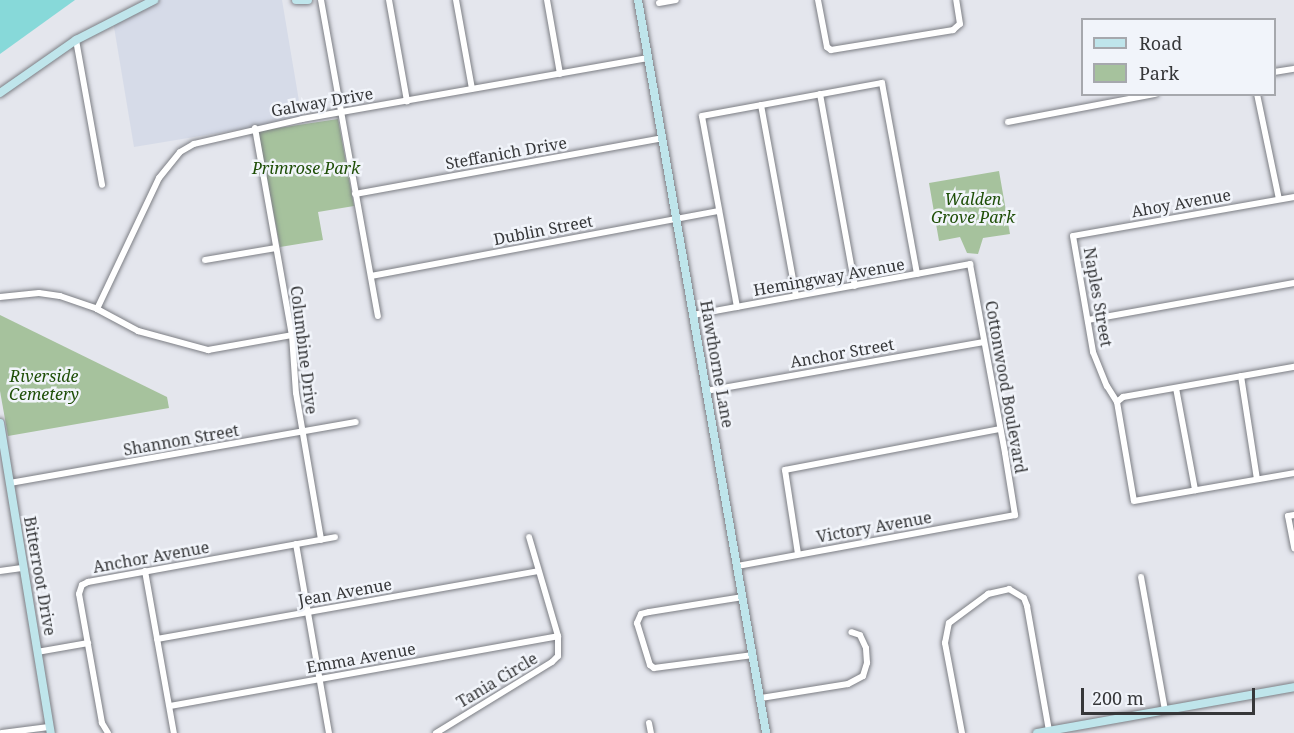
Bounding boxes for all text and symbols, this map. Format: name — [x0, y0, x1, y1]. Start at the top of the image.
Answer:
legend — [1081, 18, 1276, 96]
text: Road — [1139, 31, 1182, 55]
text: Park — [1139, 61, 1179, 85]
street label: Galway Drive — [270, 84, 374, 120]
street label: Steffanich Drive — [444, 133, 568, 173]
park label: Primrose Park — [252, 158, 360, 178]
street label: Ahoy Avenue — [1130, 185, 1232, 221]
park label: Walden Grove Park — [931, 189, 1015, 227]
street label: Dublin Street — [492, 211, 594, 249]
street label: Naples Street — [1080, 246, 1116, 348]
street label: Hemingway Avenue — [752, 254, 906, 300]
street label: Columbine Drive — [287, 285, 321, 415]
street label: Hawthorne Lane — [696, 299, 738, 429]
street label: Cottonwood Boulevard — [981, 299, 1031, 475]
street label: Anchor Street — [789, 334, 895, 372]
park label: Riverside Cemetery — [9, 366, 79, 404]
street label: Shannon Street — [122, 420, 240, 460]
street label: Victory Avenue — [815, 507, 933, 547]
street label: Bitterroot Drive — [20, 515, 60, 637]
street label: Anchor Avenue — [91, 537, 211, 577]
street label: Jean Avenue — [297, 574, 393, 610]
street label: Emma Avenue — [305, 639, 417, 677]
street label: Tania Circle — [453, 648, 541, 712]
scale bar — [1084, 676, 1258, 714]
text: 200 m — [1092, 686, 1144, 710]

